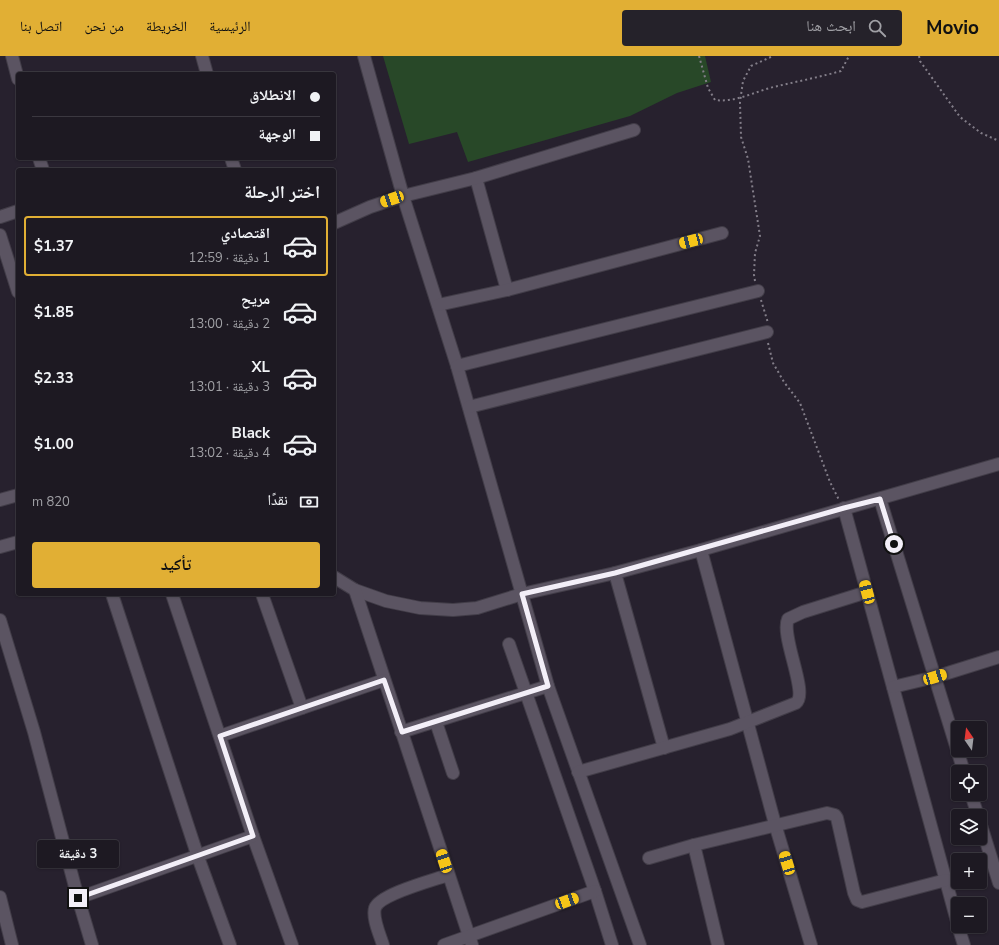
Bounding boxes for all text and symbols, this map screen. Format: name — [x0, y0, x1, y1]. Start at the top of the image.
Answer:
search box — [622, 10, 902, 46]
text: Movio — [926, 15, 979, 41]
text: ابحث هنا — [806, 16, 856, 36]
text: اتصل بنا — [20, 17, 62, 36]
text: من نحن — [84, 17, 124, 36]
text: الخريطة — [146, 17, 187, 36]
text: الرئيسية — [209, 17, 251, 36]
icon: search — [866, 17, 888, 39]
text: الانطلاق — [250, 85, 296, 105]
text: الوجهة — [258, 124, 296, 144]
text: اختر الرحلة — [244, 180, 320, 204]
car — [379, 189, 405, 209]
text: اقتصادي — [221, 223, 270, 243]
icon: car — [282, 228, 318, 264]
car — [678, 232, 704, 250]
text: $1.37 — [34, 236, 74, 256]
text: 1 دقيقة · 12:59 — [189, 249, 270, 267]
text: مريح — [241, 289, 270, 309]
icon: car — [282, 294, 318, 330]
text: $1.85 — [34, 302, 74, 322]
text: 2 دقيقة · 13:00 — [189, 315, 270, 333]
text: XL — [251, 357, 270, 377]
icon: car — [282, 360, 318, 396]
text: $2.33 — [34, 368, 74, 388]
text: 3 دقيقة · 13:01 — [189, 378, 270, 396]
text: Black — [232, 423, 270, 443]
icon: car — [282, 426, 318, 462]
text: $1.00 — [34, 434, 74, 454]
text: 4 دقيقة · 13:02 — [189, 444, 270, 462]
text: نقدًا — [267, 490, 288, 510]
icon: cash — [298, 491, 320, 513]
text: 820 m — [32, 493, 70, 511]
route start — [885, 535, 903, 553]
button: تأكيد — [32, 542, 320, 588]
car — [858, 579, 876, 605]
car — [922, 668, 948, 686]
north arrow — [951, 721, 987, 757]
map controls — [951, 721, 987, 933]
button: locate — [951, 765, 987, 801]
button: layers — [951, 809, 987, 845]
callout: 3 دقيقة — [37, 840, 119, 868]
text: 3 دقيقة — [59, 845, 97, 863]
car — [435, 848, 453, 874]
car — [778, 850, 796, 876]
button: + — [951, 853, 987, 889]
route end — [69, 889, 87, 907]
car — [554, 891, 580, 911]
button: − — [951, 897, 987, 933]

